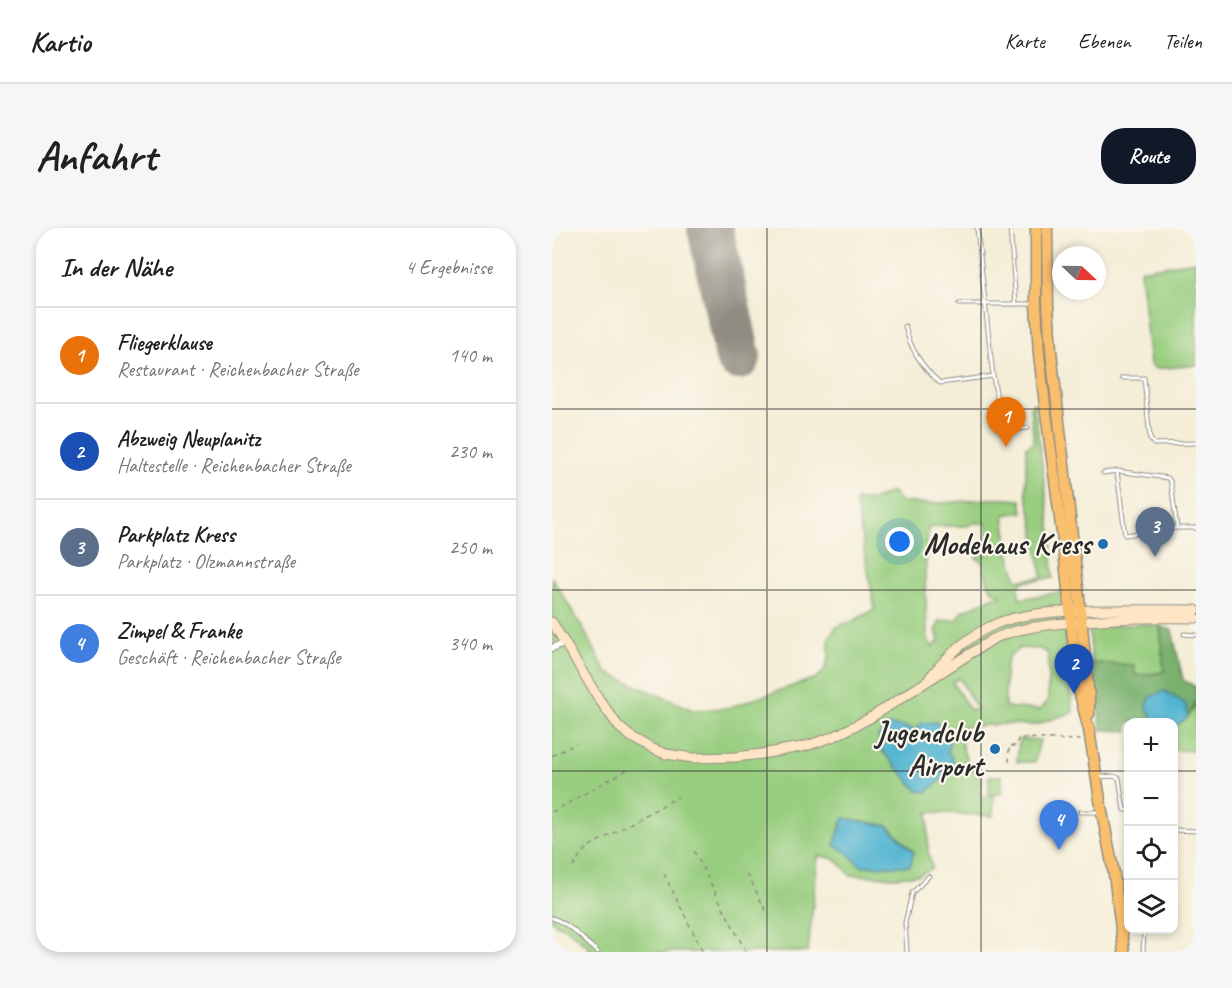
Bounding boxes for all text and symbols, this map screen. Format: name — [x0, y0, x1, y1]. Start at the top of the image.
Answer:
text: Kartio — [30, 24, 91, 59]
text: Karte — [1005, 28, 1045, 54]
text: Ebenen — [1078, 28, 1131, 54]
text: Teilen — [1164, 28, 1202, 54]
button: Route — [1101, 128, 1196, 184]
text: Anfahrt — [36, 130, 156, 183]
north arrow — [1052, 246, 1106, 300]
text: In der Nähe — [60, 251, 172, 284]
text: 4 Ergebnisse — [405, 255, 492, 280]
text: Fliegerklause — [117, 329, 212, 357]
text: 1 — [75, 343, 84, 368]
text: 140 m — [449, 343, 492, 368]
text: Restaurant · Reichenbacher Straße — [117, 357, 358, 382]
pin: 1 — [986, 398, 1026, 447]
text: Abzweig Neuplanitz — [117, 425, 260, 453]
text: 2 — [75, 439, 84, 464]
text: 230 m — [449, 439, 492, 464]
text: Haltestelle · Reichenbacher Straße — [117, 453, 351, 478]
pin: 3 — [1136, 508, 1174, 557]
text: Parkplatz Kress — [117, 521, 235, 549]
place label: Modehaus Kress — [924, 525, 1094, 563]
your location — [885, 527, 914, 556]
text: 3 — [75, 535, 84, 560]
text: 250 m — [449, 535, 492, 560]
marker: Modehaus Kress — [1096, 537, 1110, 551]
text: Parkplatz · Olzmannstraße — [117, 549, 295, 574]
text: Zimpel & Franke — [117, 617, 241, 645]
text: 4 — [75, 631, 84, 656]
text: 340 m — [449, 631, 492, 656]
pin: 2 — [1054, 644, 1094, 694]
text: Geschäft · Reichenbacher Straße — [117, 645, 341, 670]
place label: Jugendclub Airport — [874, 713, 986, 785]
map controls — [1124, 718, 1178, 934]
button: + — [1124, 718, 1178, 772]
marker: Jugendclub Airport — [988, 742, 1002, 756]
button: − — [1124, 772, 1178, 826]
pin: 4 — [1040, 800, 1078, 850]
button: locate — [1124, 826, 1178, 880]
button: layers — [1124, 880, 1178, 934]

